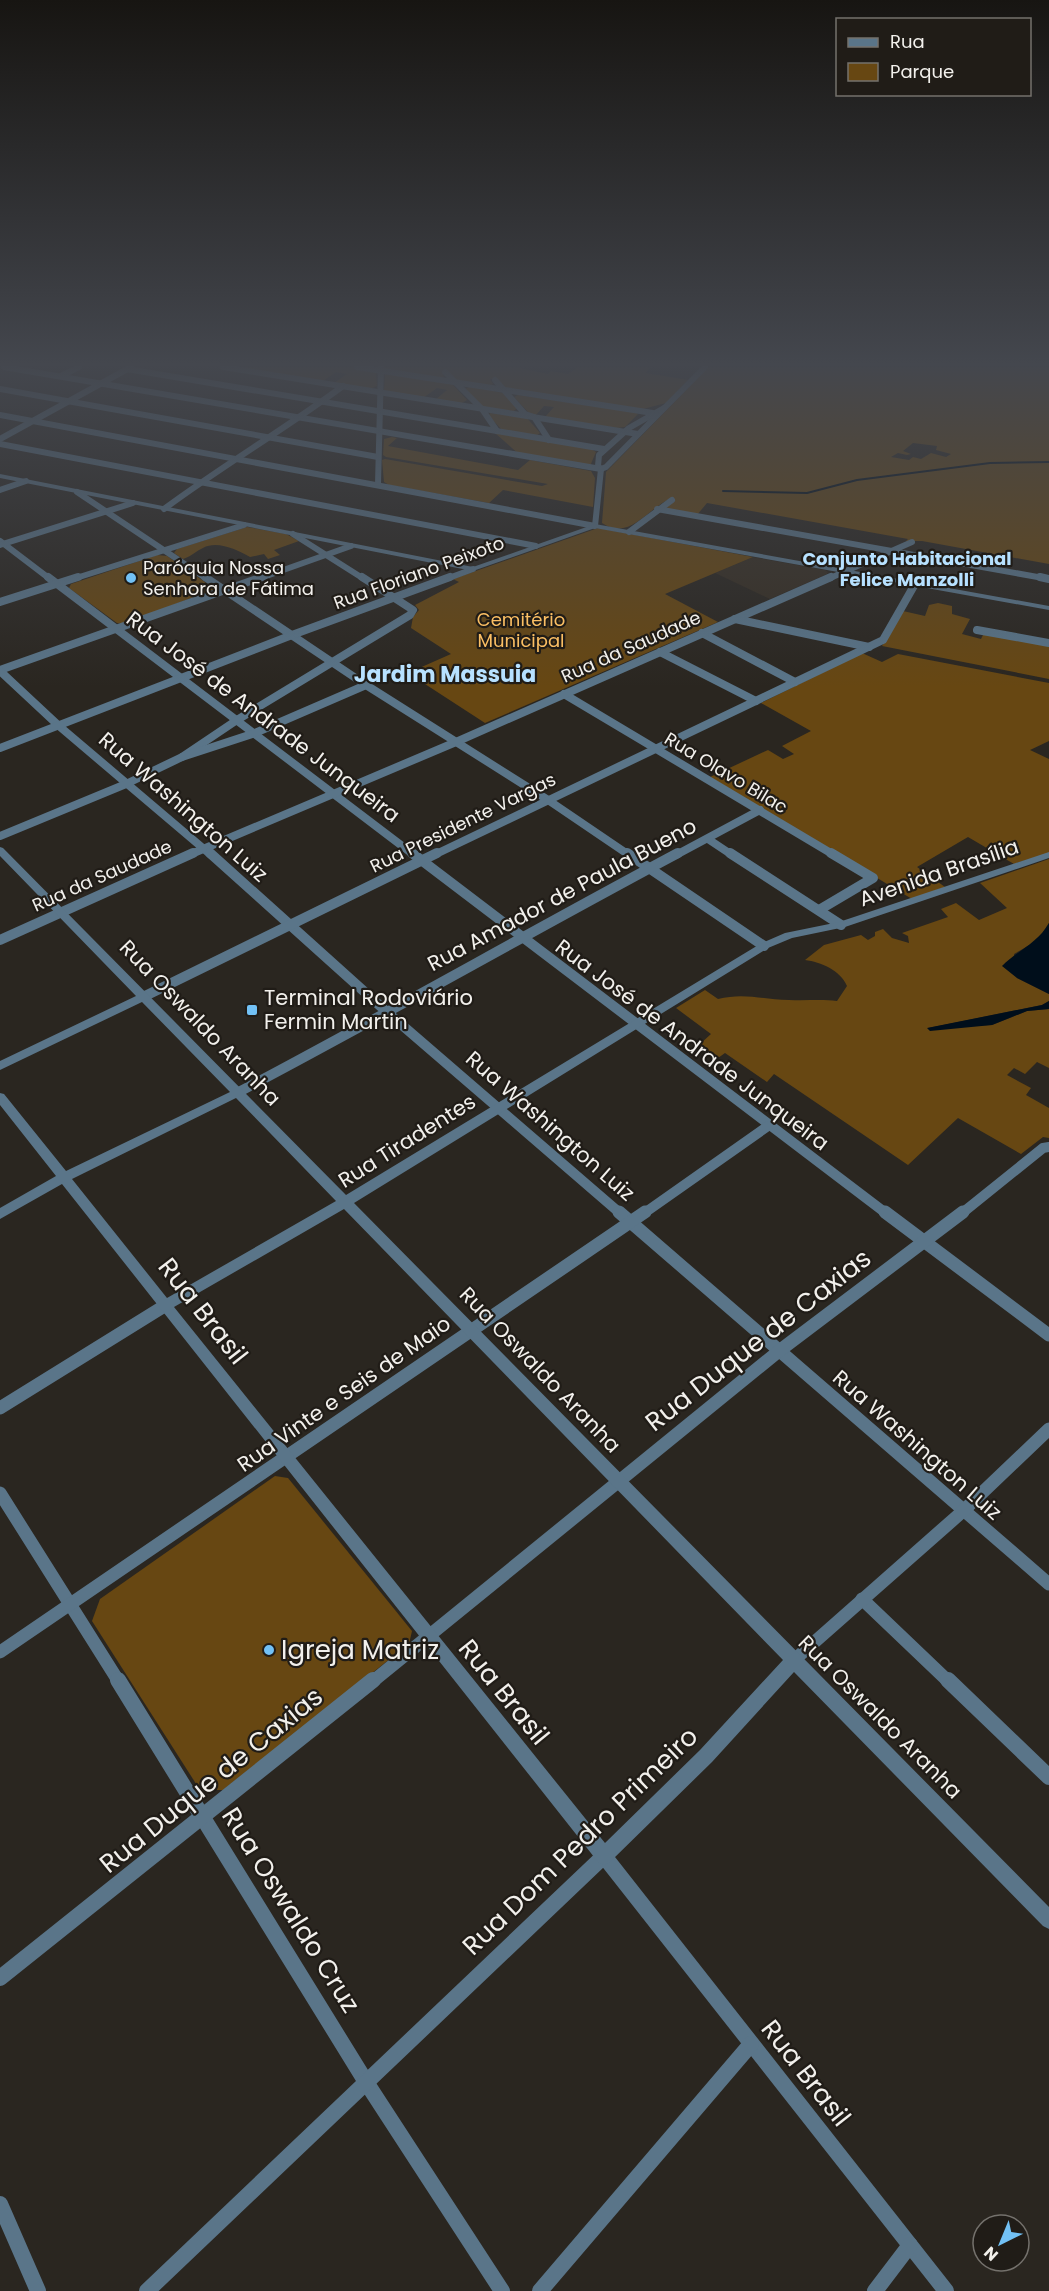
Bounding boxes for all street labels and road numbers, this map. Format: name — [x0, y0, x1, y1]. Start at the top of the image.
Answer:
street label: Rua Floriano Peixoto — [330, 530, 508, 615]
street label: Rua José de Andrade Junqueira — [121, 604, 406, 829]
street label: Rua da Saudade — [557, 605, 705, 689]
street label: Rua Washington Luiz — [93, 725, 274, 888]
street label: Rua Olavo Bilac — [660, 726, 793, 819]
street label: Rua Presidente Vargas — [366, 767, 560, 878]
street label: Rua Amador de Paula Bueno — [422, 811, 701, 978]
street label: Avenida Brasília — [855, 832, 1023, 913]
street label: Rua da Saudade — [28, 834, 176, 918]
street label: Rua José de Andrade Junqueira — [550, 932, 835, 1157]
street label: Rua Oswaldo Aranha — [113, 933, 287, 1112]
street label: Rua Washington Luiz — [460, 1044, 641, 1207]
street label: Rua Tiradentes — [333, 1087, 481, 1194]
street label: Rua Duque de Caxias — [638, 1240, 878, 1440]
street label: Rua Brasil — [150, 1250, 256, 1372]
street label: Rua Oswaldo Aranha — [453, 1280, 627, 1459]
street label: Rua Vinte e Seis de Maio — [231, 1309, 456, 1478]
street label: Rua Washington Luiz — [827, 1363, 1008, 1526]
street label: Rua Oswaldo Aranha — [792, 1628, 969, 1805]
street label: Rua Brasil — [450, 1631, 558, 1753]
street label: Rua Duque de Caxias — [92, 1679, 330, 1881]
street label: Rua Dom Pedro Primeiro — [454, 1719, 706, 1963]
street label: Rua Oswaldo Cruz — [213, 1801, 369, 2019]
street label: Rua Brasil — [753, 2012, 859, 2134]

